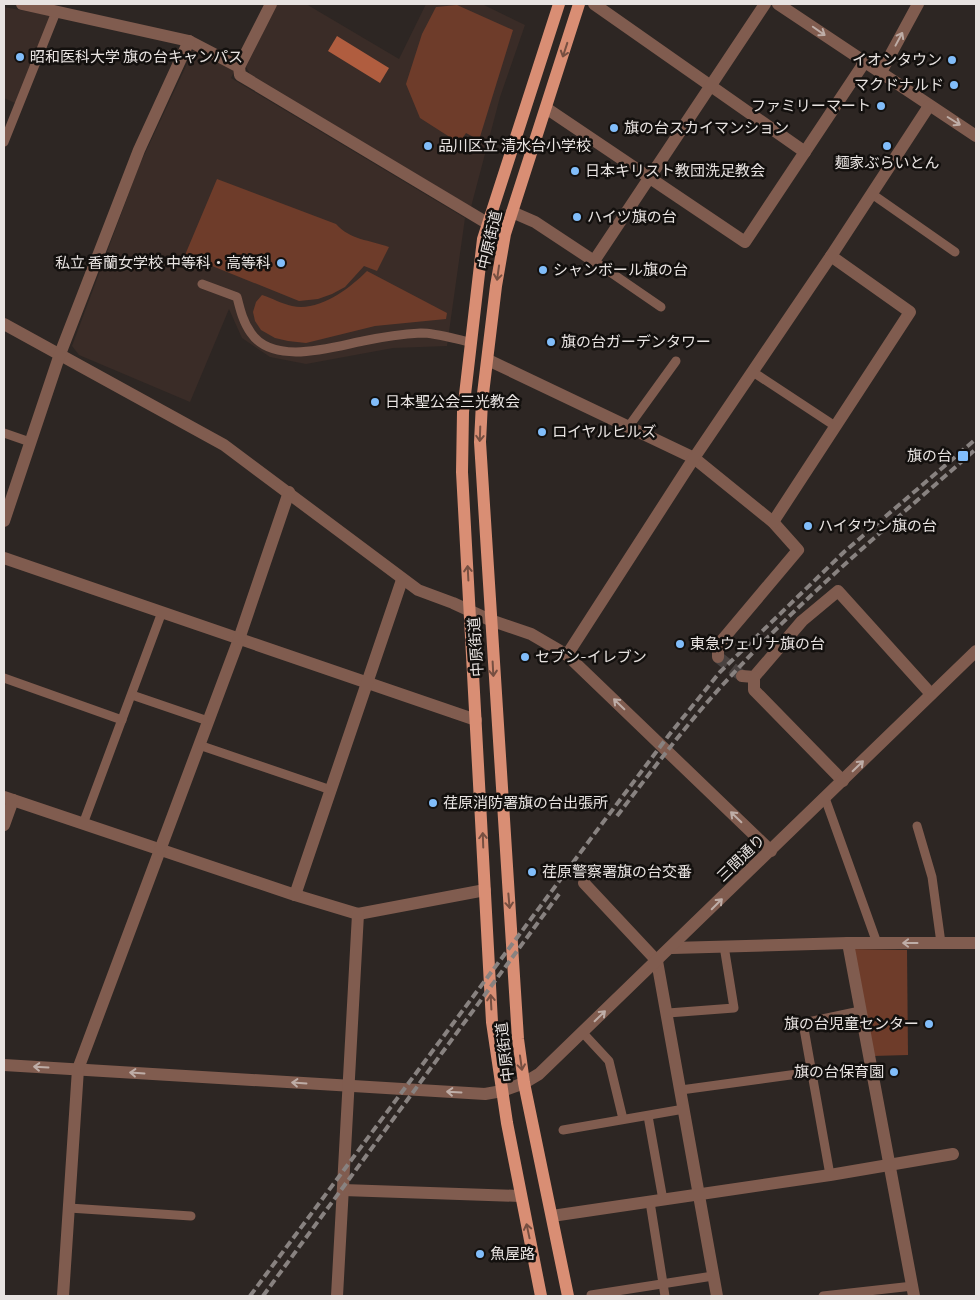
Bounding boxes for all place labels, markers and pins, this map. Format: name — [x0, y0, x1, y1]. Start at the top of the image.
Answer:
place label: 昭和医科大学 旗の台キャンパス — [30, 48, 243, 66]
marker: 昭和医科大学 旗の台キャンパス — [14, 51, 26, 63]
place label: イオンタウン — [852, 51, 942, 69]
marker: イオンタウン — [946, 54, 958, 66]
place label: マクドナルド — [854, 76, 944, 94]
marker: マクドナルド — [948, 79, 960, 91]
place label: ファミリーマート — [751, 97, 871, 115]
marker: ファミリーマート — [875, 100, 887, 112]
place label: 旗の台スカイマンション — [624, 119, 789, 137]
marker: 旗の台スカイマンション — [608, 122, 620, 134]
place label: 品川区立 清水台小学校 — [438, 137, 591, 155]
marker: 品川区立 清水台小学校 — [422, 140, 434, 152]
marker: 麺家ぶらいとん — [881, 140, 893, 152]
place label: 麺家ぶらいとん — [834, 154, 940, 172]
place label: 日本キリスト教団洗足教会 — [585, 162, 765, 180]
marker: 日本キリスト教団洗足教会 — [569, 165, 581, 177]
place label: ハイツ旗の台 — [587, 208, 677, 226]
marker: ハイツ旗の台 — [571, 211, 583, 223]
place label: 私立 香蘭女学校 中等科・高等科 — [55, 254, 271, 272]
marker: 私立 香蘭女学校 中等科・高等科 — [275, 257, 287, 269]
place label: シャンボール旗の台 — [553, 261, 688, 279]
marker: シャンボール旗の台 — [537, 264, 549, 276]
place label: 旗の台ガーデンタワー — [561, 333, 711, 351]
marker: 旗の台ガーデンタワー — [545, 336, 557, 348]
place label: 日本聖公会三光教会 — [385, 393, 520, 411]
marker: 日本聖公会三光教会 — [369, 396, 381, 408]
place label: ロイヤルヒルズ — [552, 423, 657, 441]
marker: ロイヤルヒルズ — [536, 426, 548, 438]
place label: 旗の台 — [907, 447, 952, 465]
marker: 旗の台 — [956, 449, 970, 463]
place label: ハイタウン旗の台 — [818, 517, 937, 535]
marker: ハイタウン旗の台 — [802, 520, 814, 532]
place label: 東急ウェリナ旗の台 — [690, 635, 825, 653]
marker: 東急ウェリナ旗の台 — [674, 638, 686, 650]
place label: セブン-イレブン — [535, 648, 647, 666]
marker: セブン-イレブン — [519, 651, 531, 663]
place label: 荏原消防署旗の台出張所 — [443, 794, 608, 812]
marker: 荏原消防署旗の台出張所 — [427, 797, 439, 809]
place label: 荏原警察署旗の台交番 — [542, 863, 692, 881]
marker: 荏原警察署旗の台交番 — [526, 866, 538, 878]
place label: 旗の台児童センター — [784, 1015, 919, 1033]
marker: 旗の台児童センター — [923, 1018, 935, 1030]
place label: 旗の台保育園 — [794, 1063, 884, 1081]
marker: 旗の台保育園 — [888, 1066, 900, 1078]
place label: 魚屋路 — [490, 1245, 535, 1263]
marker: 魚屋路 — [474, 1248, 486, 1260]

